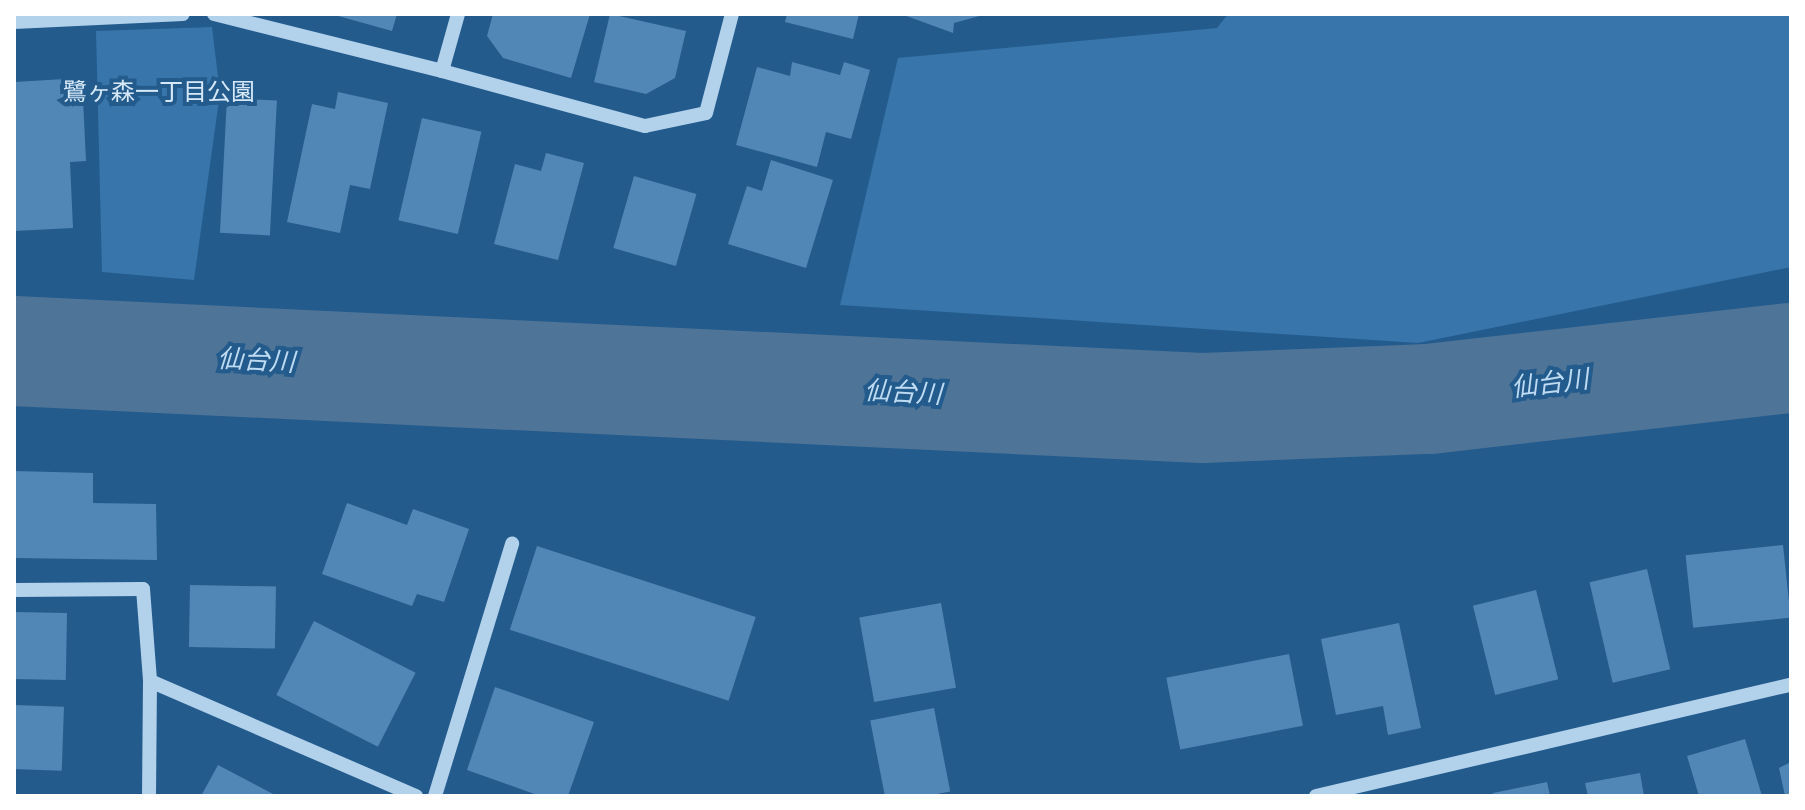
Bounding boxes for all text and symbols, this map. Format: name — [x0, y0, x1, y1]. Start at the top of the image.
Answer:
park label: 鷺ヶ森一丁目公園 — [63, 79, 255, 107]
water label: 仙台川 — [216, 344, 296, 380]
water label: 仙台川 — [1509, 365, 1591, 405]
water label: 仙台川 — [863, 376, 943, 412]

